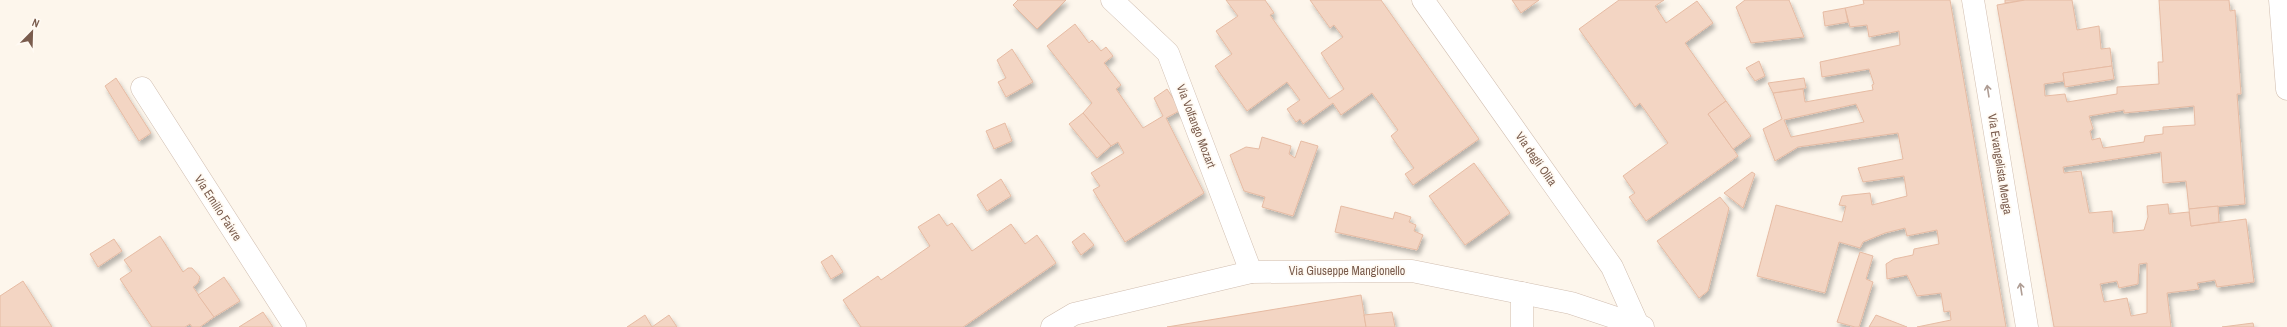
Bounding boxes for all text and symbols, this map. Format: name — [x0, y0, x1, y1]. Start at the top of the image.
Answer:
north arrow — [12, 12, 52, 52]
text: N — [30, 15, 42, 31]
street label: Via Volfango Mozart — [1173, 82, 1219, 170]
one-way arrow — [1984, 85, 1992, 98]
street label: Via Evangelista Menga — [1984, 113, 2016, 216]
street label: Via degli Olita — [1512, 129, 1561, 189]
street label: Via Emilio Faivre — [191, 172, 245, 244]
street label: Via Giuseppe Mangionello — [1289, 263, 1405, 279]
one-way arrow — [2016, 282, 2024, 295]

